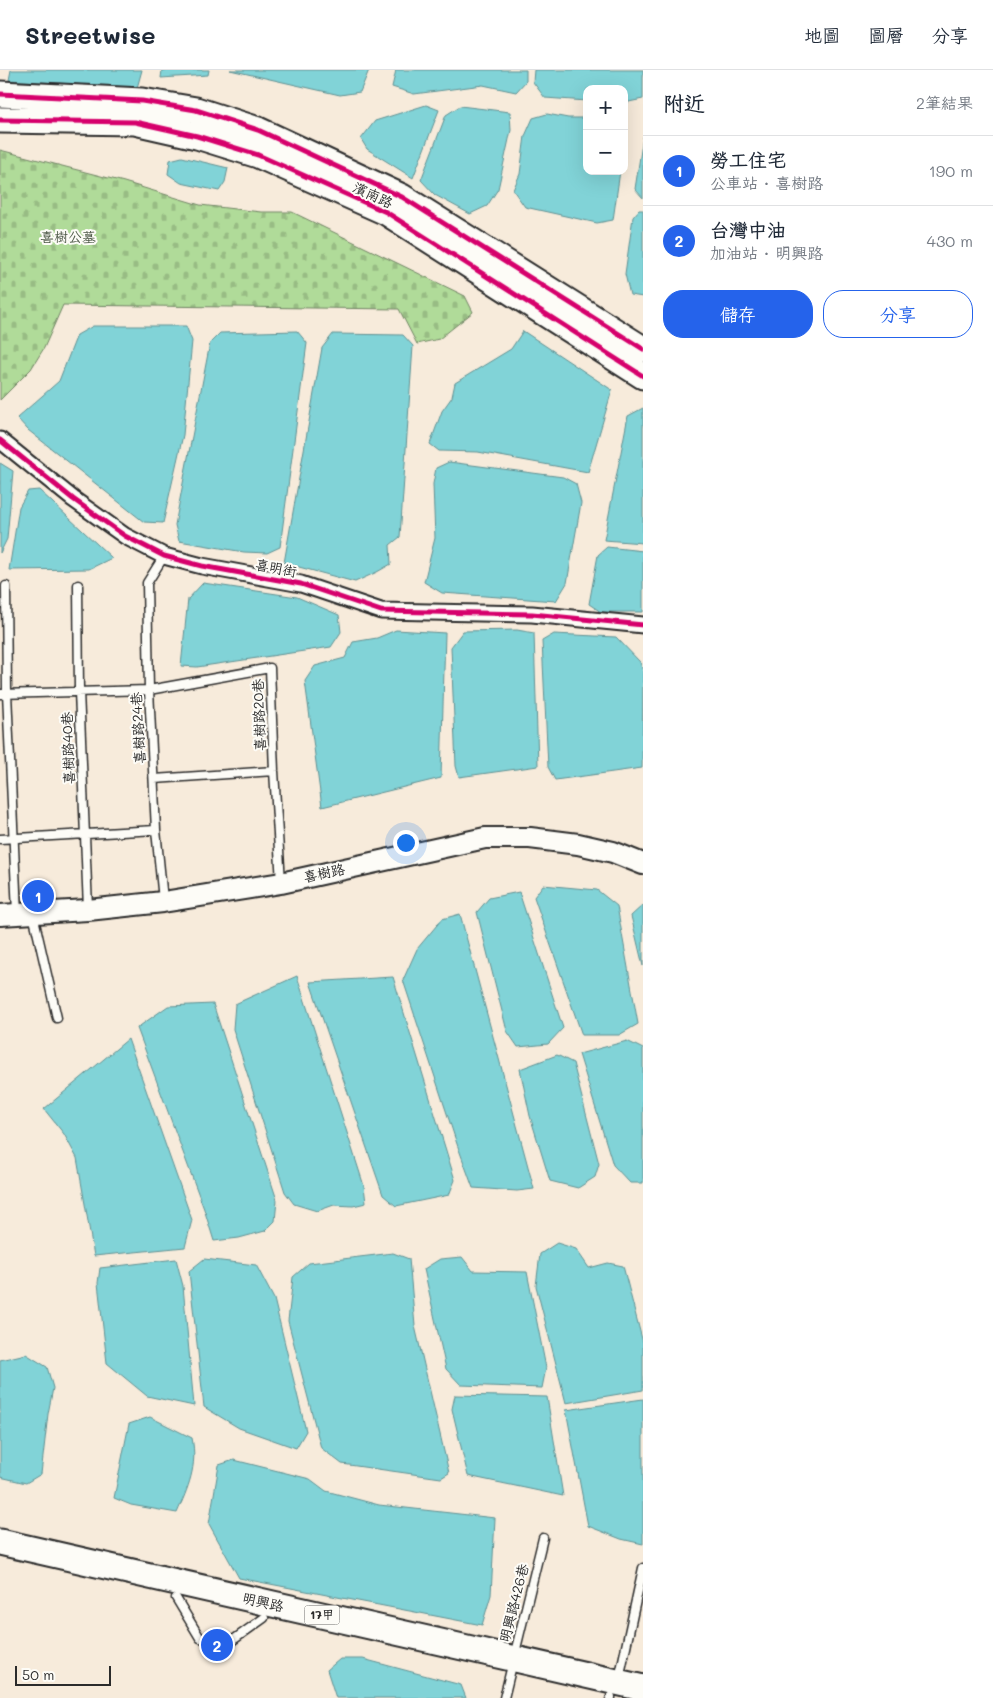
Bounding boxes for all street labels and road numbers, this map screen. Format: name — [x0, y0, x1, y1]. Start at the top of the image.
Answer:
street label: 濱南路 — [350, 177, 396, 212]
street label: 喜明街 — [254, 554, 299, 581]
street label: 喜樹路20巷 — [248, 677, 269, 752]
street label: 喜樹路24巷 — [126, 691, 149, 764]
street label: 喜樹路40巷 — [57, 710, 78, 785]
street label: 喜樹路 — [301, 859, 346, 886]
street label: 明興路426巷 — [495, 1561, 533, 1644]
street label: 明興路 — [241, 1588, 286, 1615]
road number: 17甲 — [304, 1606, 340, 1624]

